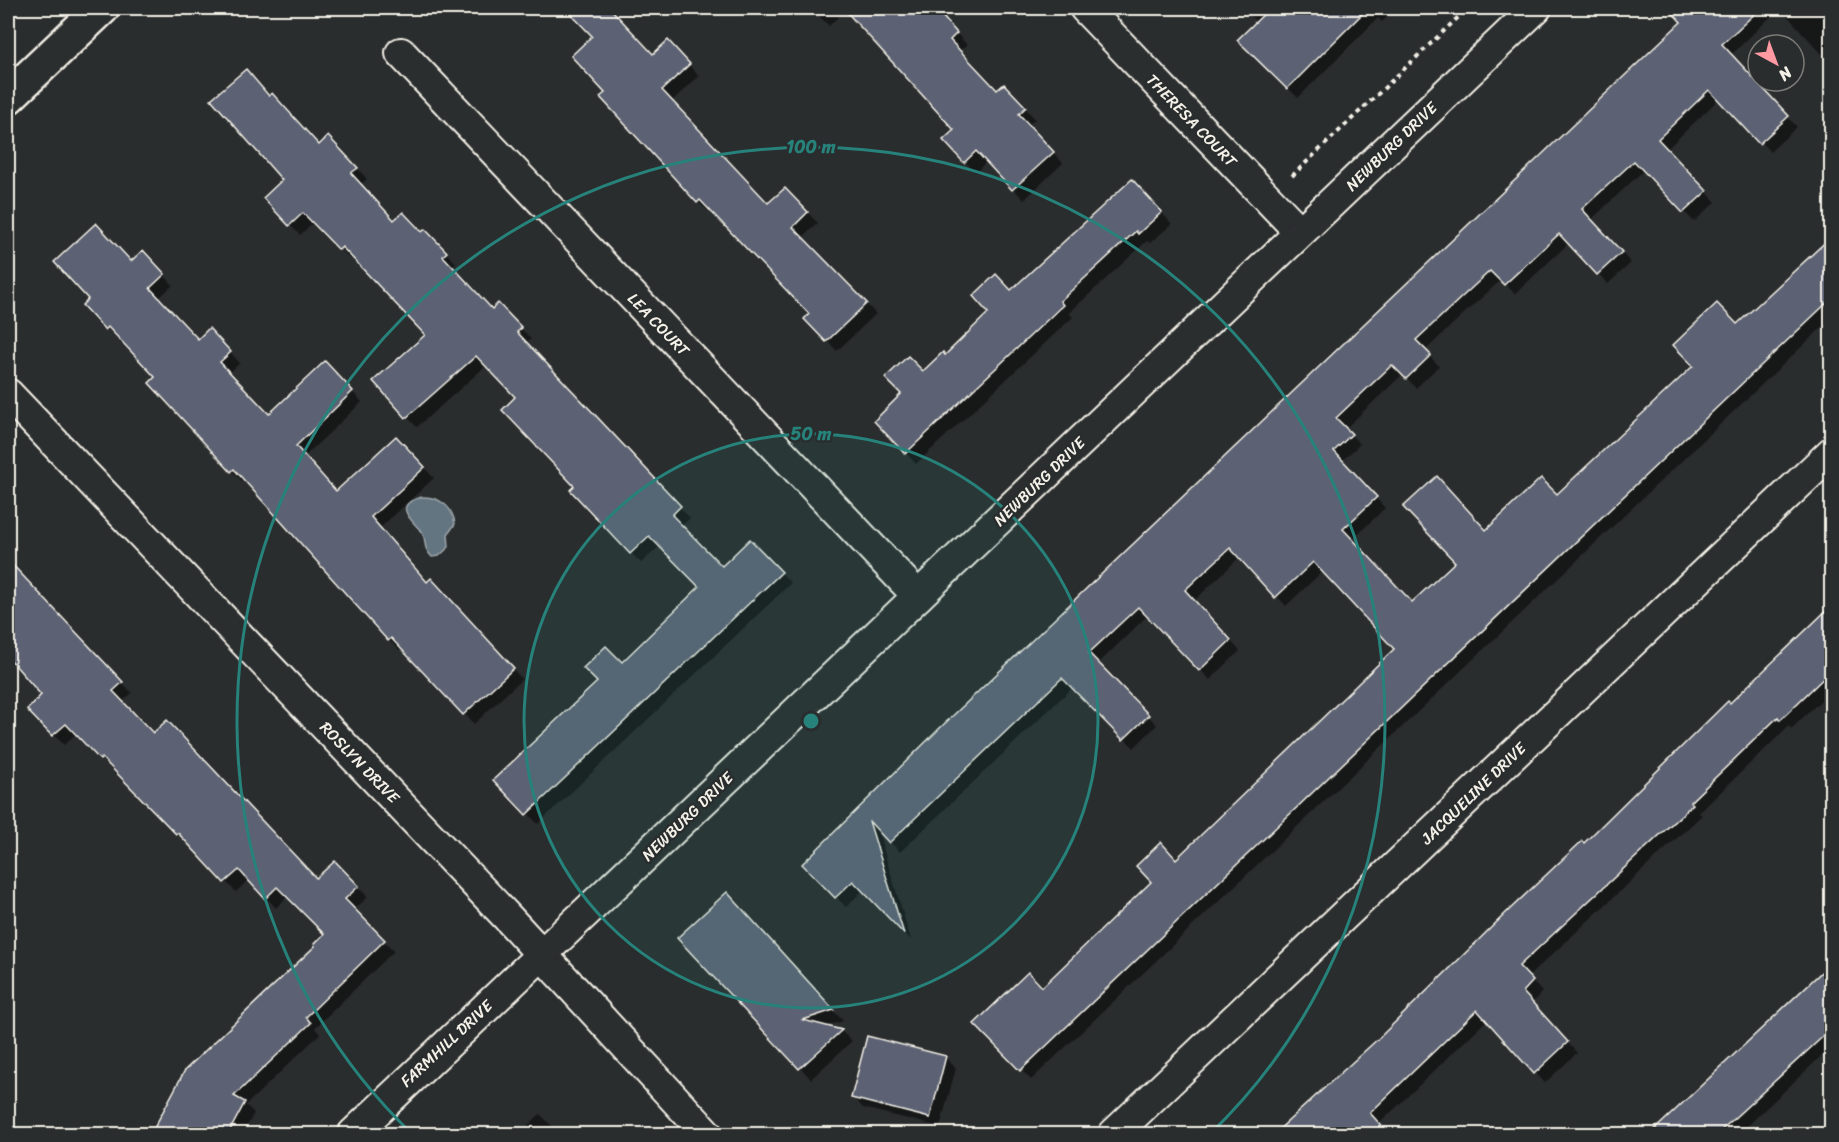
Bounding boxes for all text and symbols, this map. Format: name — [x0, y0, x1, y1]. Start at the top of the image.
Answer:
north arrow — [1746, 33, 1806, 93]
text: N — [1771, 59, 1800, 89]
street label: THERESA COURT — [1139, 67, 1245, 175]
street label: NEWBURG DRIVE — [1338, 94, 1445, 198]
text: 100 m — [787, 131, 836, 163]
street label: LEA COURT — [620, 285, 698, 364]
text: 50 m — [791, 418, 832, 450]
street label: NEWBURG DRIVE — [986, 429, 1093, 533]
centre of rings — [801, 711, 821, 731]
street label: ROSLYN DRIVE — [312, 714, 408, 811]
street label: JACQUELINE DRIVE — [1413, 734, 1534, 853]
street label: NEWBURG DRIVE — [634, 764, 741, 868]
street label: FARMHILL DRIVE — [393, 992, 500, 1094]

